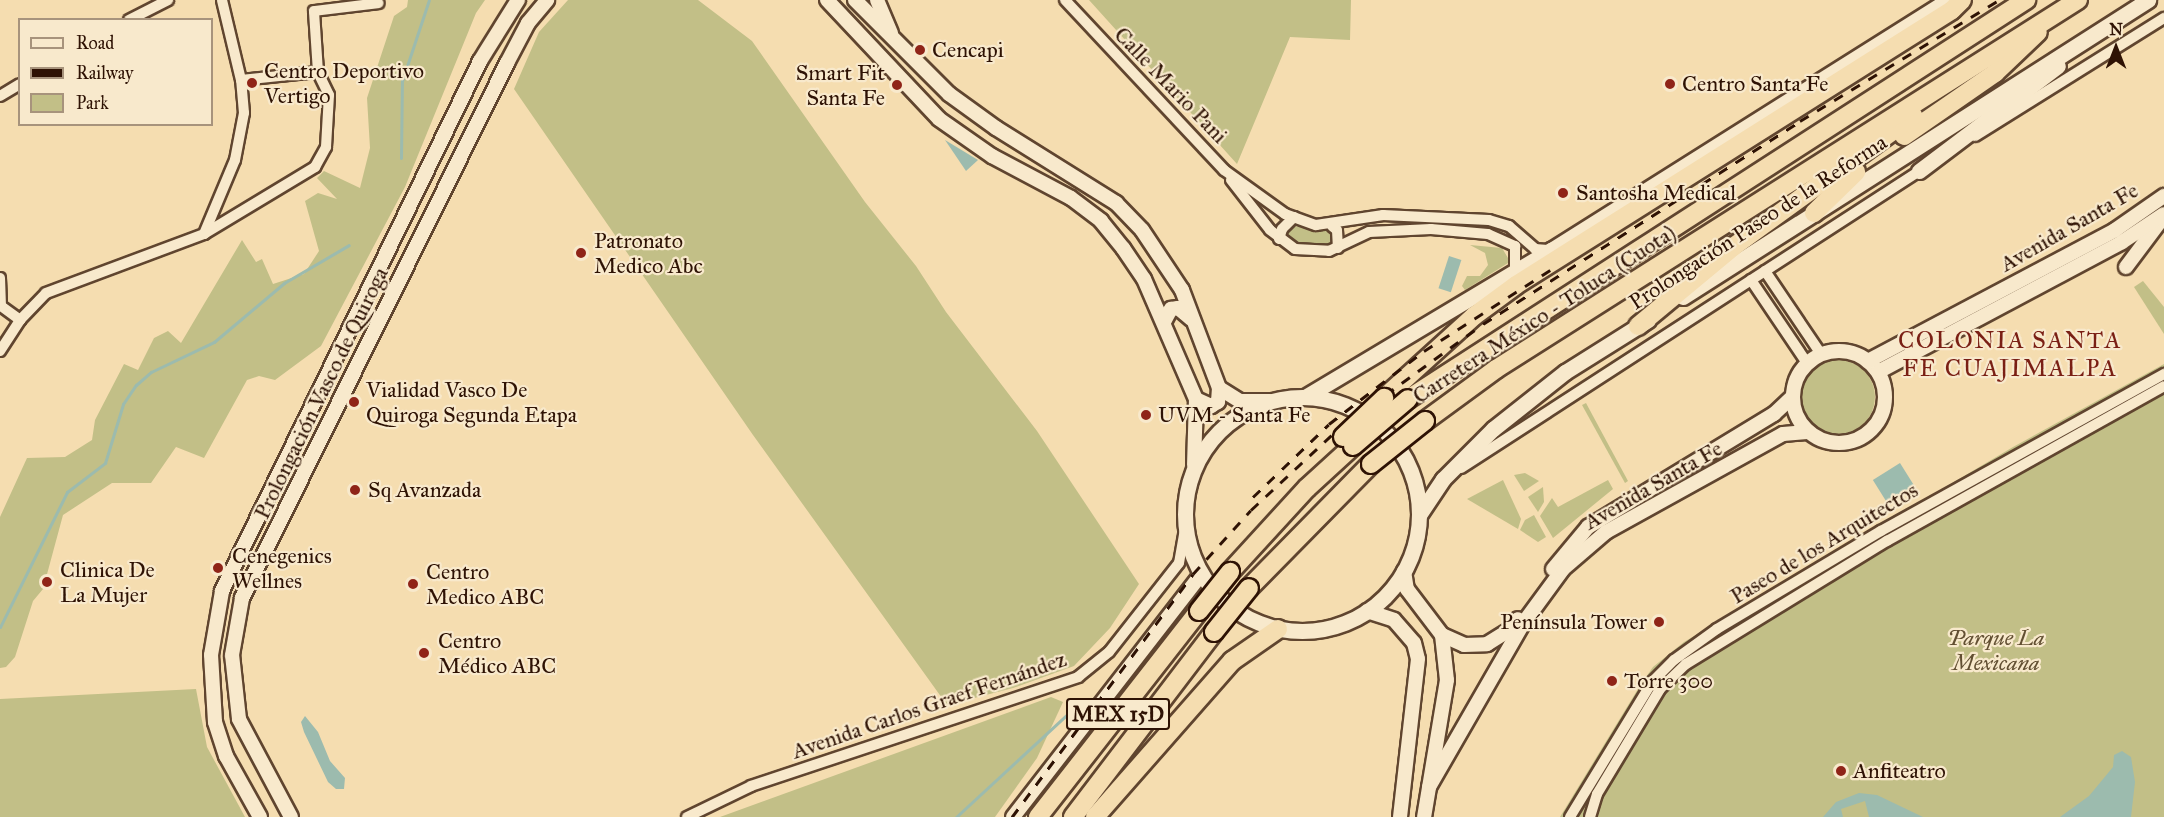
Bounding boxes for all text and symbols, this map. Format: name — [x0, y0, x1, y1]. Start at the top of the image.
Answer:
legend — [18, 18, 213, 126]
north arrow — [2086, 18, 2146, 78]
text: N — [2109, 20, 2123, 39]
street label: Calle Mario Pani — [1109, 21, 1233, 149]
text: Road — [76, 32, 114, 54]
place label: Cencapi — [932, 37, 1004, 63]
marker: Cencapi — [913, 43, 927, 57]
place label: Centro Deportivo Vertigo — [264, 57, 424, 108]
place label: Smart Fit Santa Fe — [796, 59, 885, 110]
text: Railway — [76, 62, 133, 84]
place label: Centro Santa Fe — [1682, 71, 1828, 97]
marker: Centro Deportivo Vertigo — [245, 76, 259, 90]
marker: Centro Santa Fe — [1663, 77, 1677, 91]
marker: Smart Fit Santa Fe — [890, 78, 904, 92]
text: Park — [76, 92, 109, 114]
street label: Prolongación Paseo de la Reforma — [1624, 129, 1892, 315]
street label: Avenida Santa Fe — [1995, 177, 2143, 277]
place label: Santosha Medical — [1576, 180, 1736, 206]
marker: Santosha Medical — [1554, 184, 1572, 202]
street label: Carretera México - Toluca (Cuota) — [1408, 219, 1680, 409]
place label: Patronato Medico Abc — [594, 227, 703, 278]
marker: Patronato Medico Abc — [572, 244, 590, 262]
street label: Prolongación Vasco de Quiroga — [248, 263, 394, 523]
district label: COLONIA SANTA FE CUAJIMALPA — [1898, 327, 2122, 383]
place label: Vialidad Vasco De Quiroga Segunda Etapa — [366, 376, 577, 428]
marker: Vialidad Vasco De Quiroga Segunda Etapa — [347, 395, 361, 409]
place label: UVM - Santa Fe — [1158, 402, 1310, 428]
marker: UVM - Santa Fe — [1139, 408, 1153, 422]
street label: Avenida Santa Fe — [1579, 435, 1727, 535]
place label: Sq Avanzada — [368, 477, 481, 503]
street label: Paseo de los Arquitectos — [1726, 477, 1922, 609]
marker: Sq Avanzada — [346, 481, 364, 499]
place label: Cenegenics Wellnes — [232, 542, 332, 594]
place label: Clinica De La Mujer — [60, 556, 155, 608]
place label: Centro Medico ABC — [426, 558, 544, 610]
marker: Cenegenics Wellnes — [209, 559, 227, 577]
marker: Clinica De La Mujer — [38, 573, 56, 591]
marker: Centro Medico ABC — [404, 575, 422, 593]
place label: Península Tower — [1500, 609, 1647, 635]
marker: Península Tower — [1652, 615, 1666, 629]
park label: Parque La Mexicana — [1947, 624, 2045, 676]
place label: Centro Médico ABC — [438, 627, 556, 678]
marker: Centro Médico ABC — [415, 644, 433, 662]
street label: Avenida Carlos Graef Fernández — [788, 646, 1070, 764]
place label: Torre 300 — [1624, 668, 1713, 694]
marker: Torre 300 — [1605, 674, 1619, 688]
road number: MEX 15D — [1066, 696, 1170, 732]
place label: Anfiteatro — [1853, 758, 1946, 784]
marker: Anfiteatro — [1834, 764, 1848, 778]

